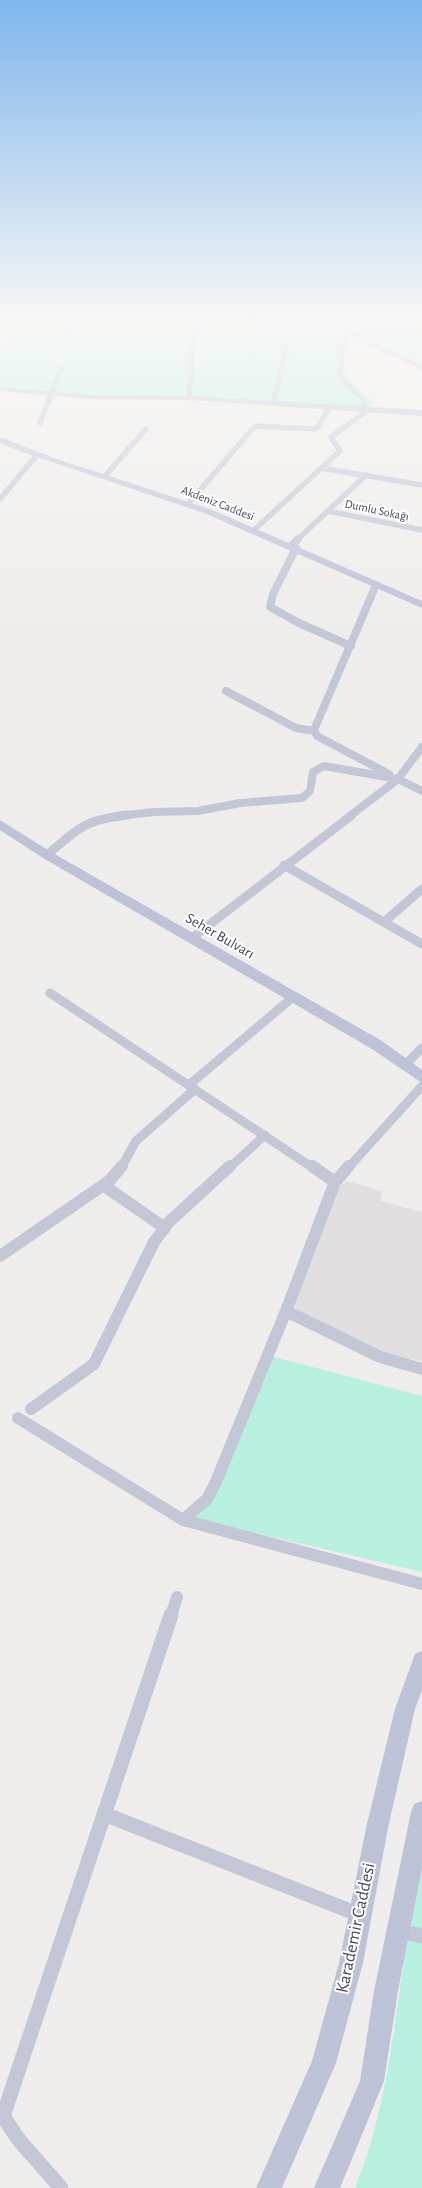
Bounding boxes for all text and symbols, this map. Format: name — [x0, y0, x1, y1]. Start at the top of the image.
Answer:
street label: Akdeniz Caddesi — [180, 484, 256, 522]
street label: Dumlu Sokağı — [344, 497, 410, 523]
street label: Seher Bulvarı — [183, 910, 257, 962]
street label: Karademir Caddesi — [333, 1861, 379, 1995]

